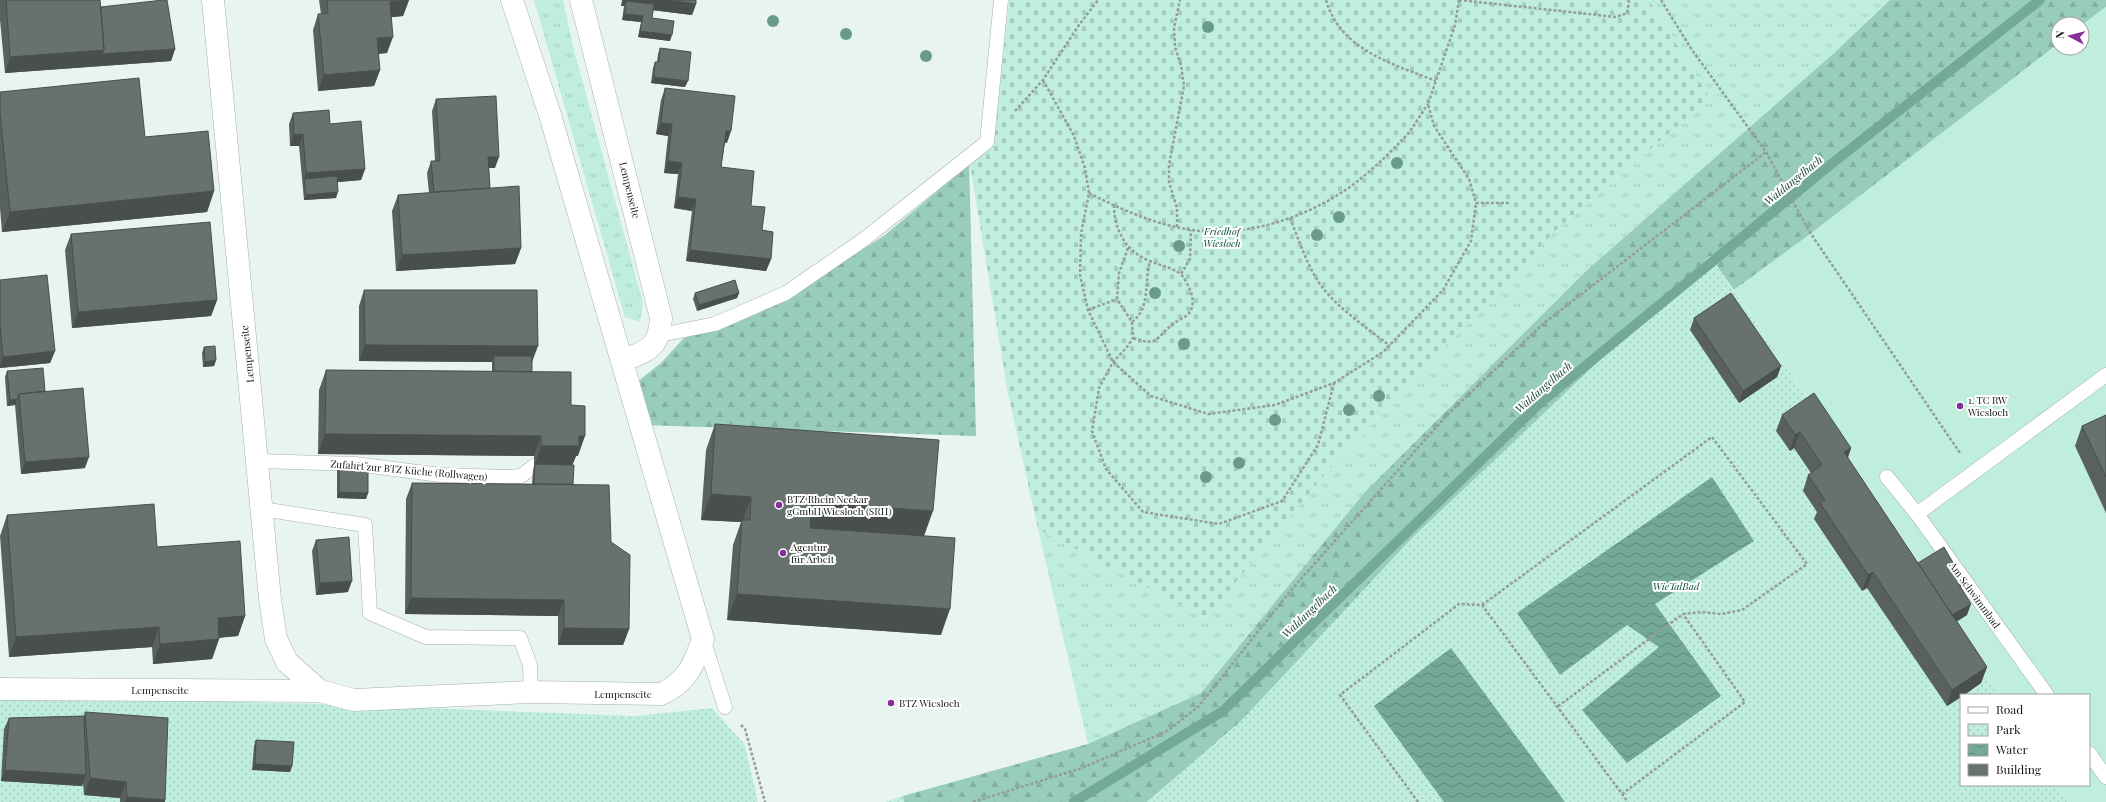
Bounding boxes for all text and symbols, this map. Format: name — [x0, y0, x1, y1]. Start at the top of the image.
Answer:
north arrow — [2050, 16, 2090, 56]
text: N — [2052, 30, 2068, 40]
water label: Waldangelbach — [1761, 152, 1825, 208]
street label: Lempenseite — [616, 160, 644, 220]
park label: Friedhof Wiesloch — [1203, 224, 1242, 250]
street label: Lempenseite — [237, 325, 257, 383]
water label: Waldangelbach — [1511, 358, 1575, 416]
place label: 1. TC RW Wiesloch — [1967, 393, 2008, 419]
marker: 1. TC RW Wiesloch — [1955, 401, 1965, 411]
street label: Zufahrt zur BTZ Küche (Rollwagen) — [330, 456, 488, 484]
place label: BTZ Rhein Neckar gGmbH Wiesloch (SRH) — [787, 492, 892, 518]
marker: BTZ Rhein Neckar gGmbH Wiesloch (SRH) — [774, 500, 784, 510]
place label: Agentur für Arbeit — [790, 540, 835, 566]
marker: Agentur für Arbeit — [778, 548, 788, 558]
street label: Am Schwimmbad — [1946, 558, 2004, 631]
park label: WieTalBad — [1653, 579, 1700, 593]
water label: Waldangelbach — [1278, 581, 1340, 641]
street label: Lempenseite — [131, 683, 189, 697]
street label: Lempenseite — [594, 687, 652, 701]
legend — [1960, 694, 2090, 786]
place label: BTZ Wiesloch — [899, 696, 960, 710]
marker: BTZ Wiesloch — [886, 698, 896, 708]
text: Road — [1996, 701, 2023, 717]
text: Park — [1996, 721, 2021, 737]
text: Water — [1995, 741, 2029, 757]
text: Building — [1996, 761, 2042, 777]

